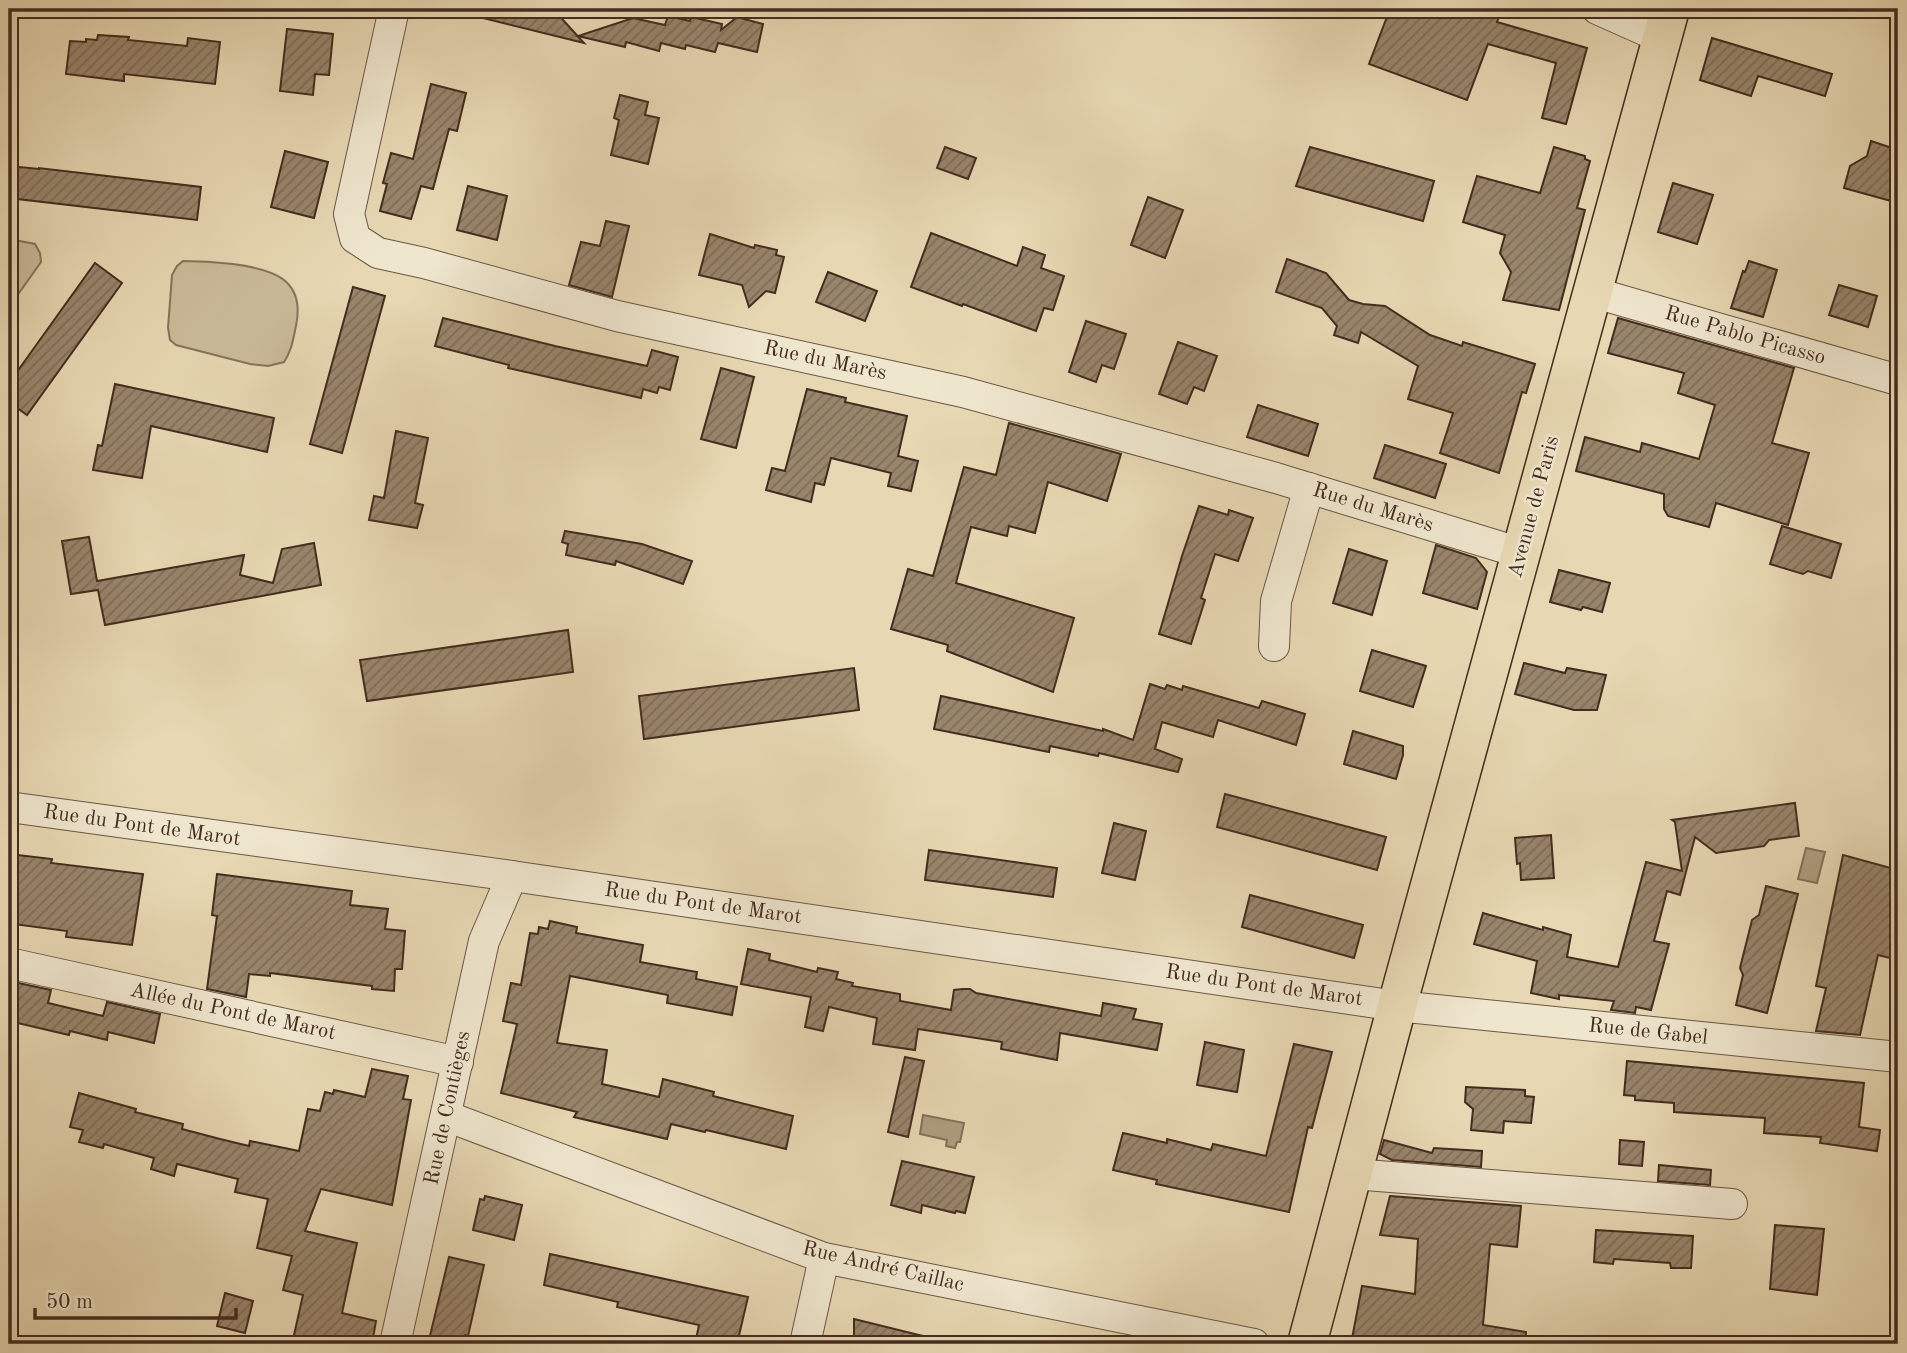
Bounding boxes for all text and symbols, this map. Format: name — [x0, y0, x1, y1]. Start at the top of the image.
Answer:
street label: Rue Pablo Picasso — [1662, 303, 1828, 369]
street label: Rue du Marès — [762, 338, 888, 384]
street label: Avenue de Paris — [1505, 434, 1563, 580]
street label: Rue du Marès — [1310, 480, 1436, 536]
street label: Rue du Pont de Marot — [42, 802, 242, 850]
street label: Rue du Pont de Marot — [603, 880, 803, 928]
street label: Rue du Pont de Marot — [1164, 962, 1364, 1010]
street label: Allée du Pont de Marot — [128, 980, 338, 1044]
street label: Rue de Gabel — [1587, 1015, 1709, 1049]
street label: Rue de Contièges — [421, 1029, 475, 1187]
street label: Rue André Caillac — [800, 1238, 966, 1296]
scale bar — [35, 1276, 236, 1320]
text: 50 m — [46, 1292, 93, 1313]

